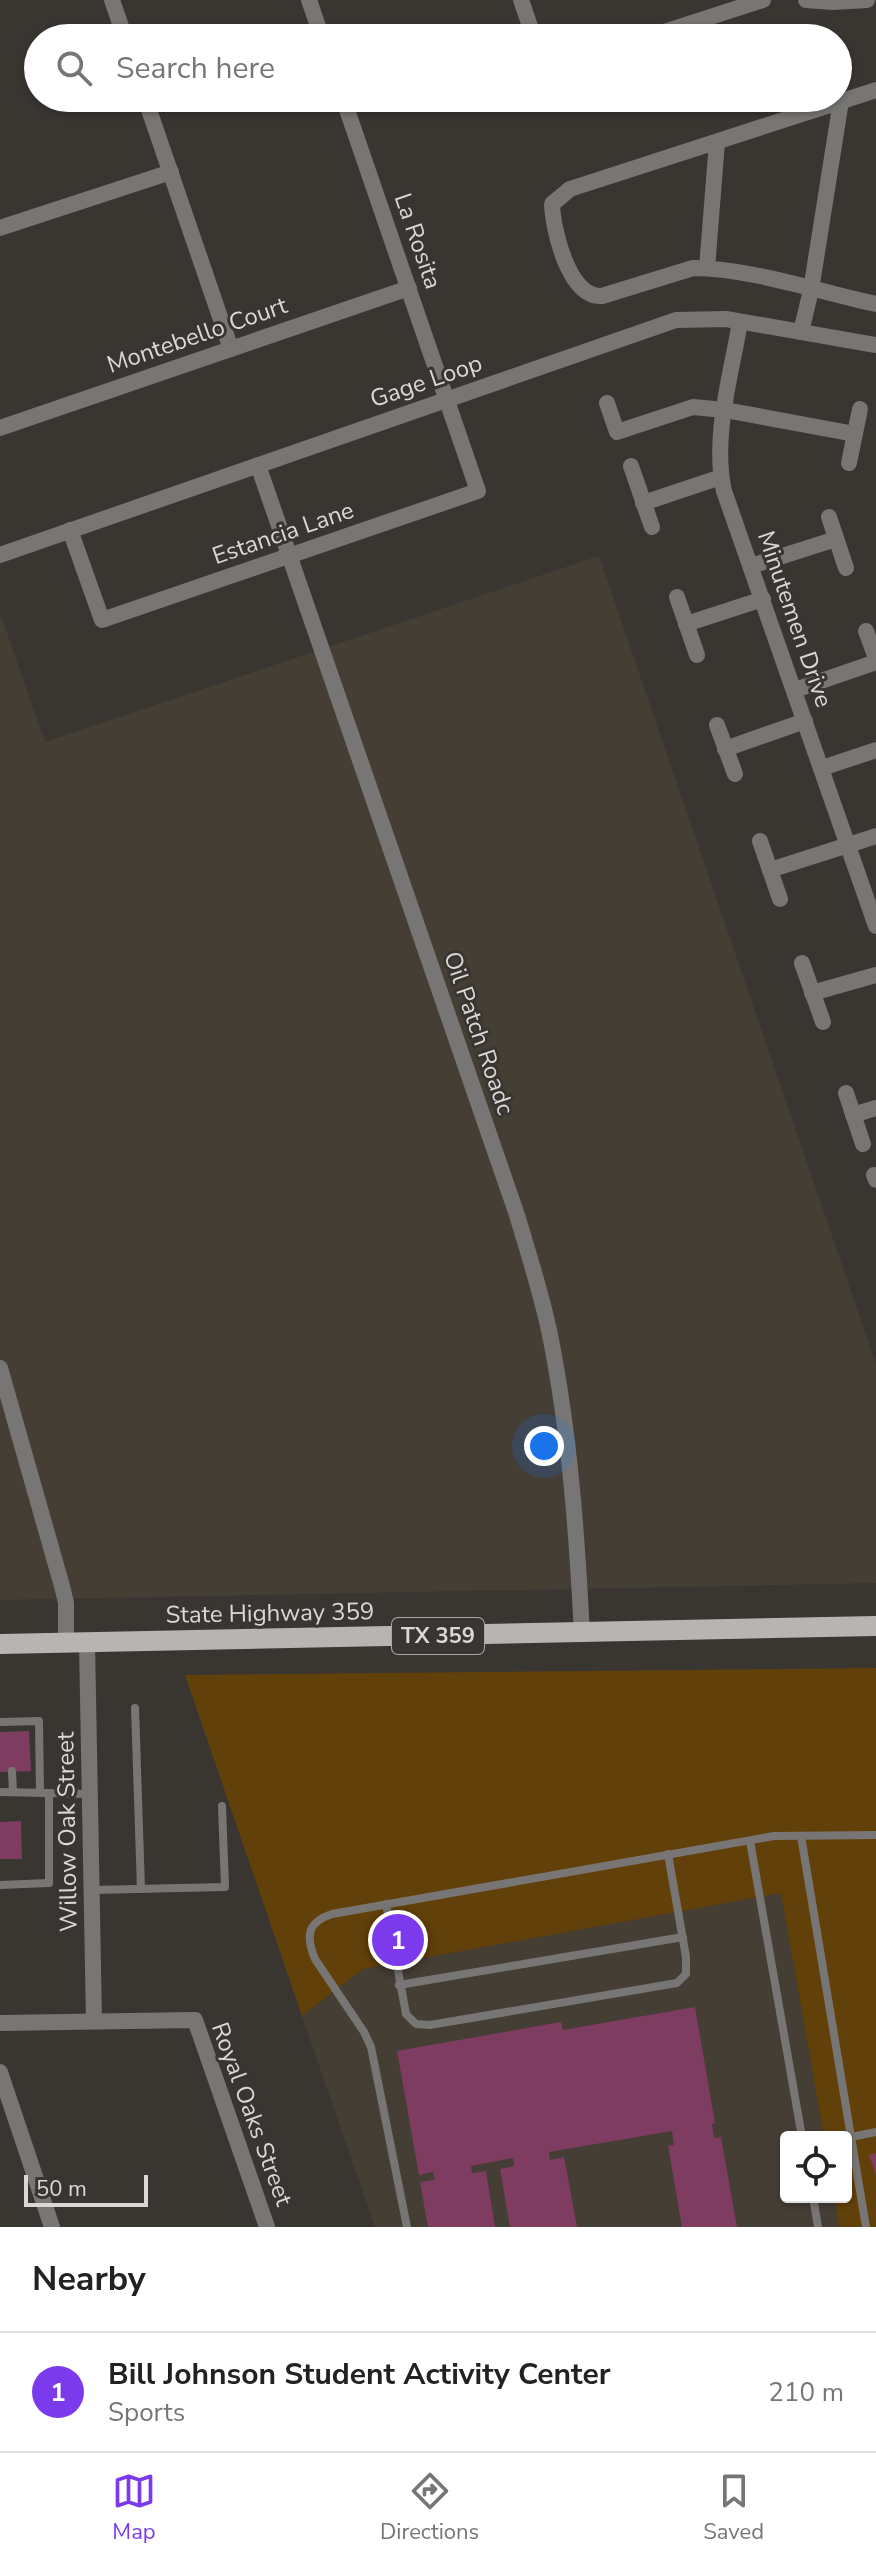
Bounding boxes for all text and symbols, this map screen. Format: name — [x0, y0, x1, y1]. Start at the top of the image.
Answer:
search box — [24, 24, 852, 112]
icon: search — [52, 46, 96, 90]
text: Search here — [116, 48, 275, 89]
street label: La Rosita — [387, 189, 449, 293]
street label: Montebello Court — [103, 289, 292, 381]
street label: Gage Loop — [366, 347, 486, 415]
street label: Estancia Lane — [208, 494, 358, 572]
street label: Minutemen Drive — [750, 527, 840, 711]
street label: Oil Patch Roadc — [436, 947, 522, 1119]
your location — [524, 1426, 564, 1466]
street label: State Highway 359 — [165, 1595, 375, 1631]
road number: TX 359 — [392, 1618, 484, 1654]
street label: Willow Oak Street — [49, 1731, 85, 1932]
pin: 1 — [372, 1910, 424, 1970]
street label: Royal Oaks Street — [204, 2018, 300, 2211]
map controls — [780, 2131, 852, 2203]
button: locate — [780, 2131, 852, 2203]
scale bar — [24, 2171, 148, 2207]
text: 50 m — [36, 2174, 87, 2204]
text: Nearby — [32, 2256, 146, 2302]
text: Bill Johnson Student Activity Center — [108, 2354, 610, 2395]
text: 1 — [50, 2375, 66, 2410]
text: 210 m — [768, 2375, 844, 2410]
text: Sports — [108, 2395, 185, 2430]
tab: Map — [112, 2469, 156, 2547]
tab: Directions — [380, 2469, 479, 2547]
tab: Saved — [703, 2469, 764, 2547]

